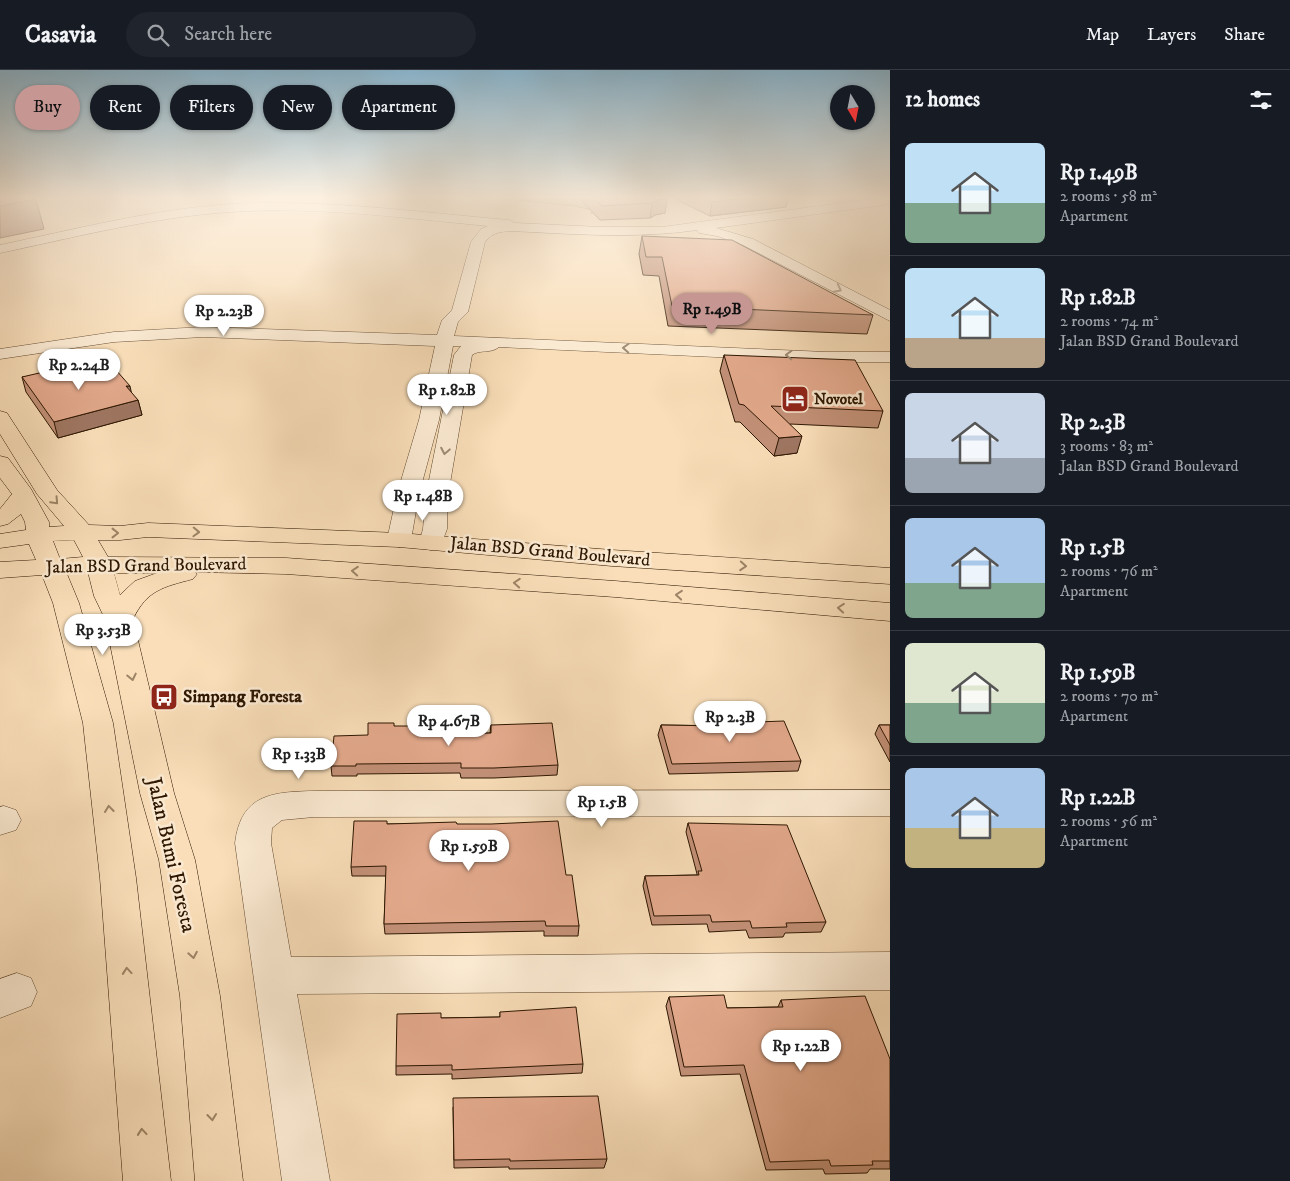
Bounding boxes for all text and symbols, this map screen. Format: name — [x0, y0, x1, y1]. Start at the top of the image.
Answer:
search box — [126, 12, 476, 57]
text: Casavia — [25, 20, 96, 50]
icon: search — [144, 21, 172, 49]
text: Search here — [184, 23, 272, 46]
text: Map — [1086, 24, 1119, 46]
text: Layers — [1147, 24, 1196, 46]
text: Share — [1224, 24, 1265, 46]
chip: Buy — [15, 85, 80, 130]
chip: Rent — [90, 85, 160, 130]
chip: Filters — [170, 85, 253, 130]
chip: New — [263, 85, 332, 130]
chip: Apartment — [342, 85, 455, 130]
north arrow — [830, 85, 875, 130]
map controls — [830, 85, 875, 130]
icon: filters — [1247, 86, 1275, 114]
text: 12 homes — [905, 87, 980, 113]
text: Rp 1.49B — [1060, 160, 1138, 186]
icon: home — [945, 163, 1005, 223]
text: 2 rooms · 58 m² — [1060, 186, 1157, 206]
text: Apartment — [1060, 206, 1128, 226]
one-way arrow — [833, 283, 842, 293]
text: Rp 1.82B — [1060, 285, 1136, 311]
icon: home — [945, 288, 1005, 348]
pin: Rp 1.49B — [660, 292, 764, 335]
pin: Rp 2.23B — [172, 294, 276, 337]
text: Rp 1.49B — [682, 299, 742, 319]
text: Rp 2.23B — [195, 301, 253, 321]
text: 2 rooms · 74 m² — [1060, 311, 1158, 331]
text: Jalan BSD Grand Boulevard — [1060, 331, 1239, 351]
one-way arrow — [622, 342, 630, 353]
pin: Rp 2.24B — [27, 348, 131, 391]
one-way arrow — [785, 350, 793, 361]
text: Rp 2.24B — [48, 355, 110, 375]
pin: Rp 1.82B — [395, 374, 499, 416]
text: Rp 1.82B — [418, 380, 476, 400]
hotel icon: Novotel — [780, 384, 810, 414]
place label: Novotel — [814, 390, 863, 409]
text: Rp 2.3B — [1060, 410, 1126, 436]
icon: home — [945, 413, 1005, 473]
text: 3 rooms · 83 m² — [1060, 436, 1153, 456]
one-way arrow — [441, 447, 451, 455]
text: Jalan BSD Grand Boulevard — [1060, 456, 1239, 476]
pin: Rp 1.48B — [371, 480, 475, 522]
text: Rp 1.48B — [393, 486, 453, 506]
one-way arrow — [49, 496, 58, 505]
one-way arrow — [193, 526, 201, 537]
one-way arrow — [112, 528, 119, 538]
street label: Jalan BSD Grand Boulevard — [447, 532, 651, 572]
text: Rp 1.5B — [1060, 535, 1125, 561]
icon: home — [945, 538, 1005, 598]
street label: Jalan BSD Grand Boulevard — [43, 553, 247, 579]
one-way arrow — [739, 561, 747, 572]
text: 2 rooms · 76 m² — [1060, 561, 1158, 581]
one-way arrow — [351, 566, 359, 577]
one-way arrow — [513, 577, 521, 588]
text: Apartment — [1060, 581, 1128, 601]
one-way arrow — [675, 589, 683, 600]
one-way arrow — [837, 602, 845, 613]
pin: Rp 3.53B — [51, 614, 155, 656]
text: Rp 3.53B — [75, 620, 131, 640]
text: Rp 1.59B — [1060, 660, 1136, 686]
icon: home — [945, 663, 1005, 723]
one-way arrow — [126, 673, 137, 682]
bus stop icon: Simpang Foresta — [149, 682, 179, 712]
place label: Simpang Foresta — [183, 686, 302, 708]
text: 2 rooms · 70 m² — [1060, 686, 1158, 706]
pin: Rp 2.3B — [684, 700, 776, 743]
pin: Rp 4.67B — [397, 704, 501, 747]
text: Apartment — [1060, 706, 1128, 726]
text: Rp 2.3B — [705, 707, 755, 727]
text: Rp 4.67B — [418, 711, 480, 731]
pin: Rp 1.33B — [247, 738, 351, 780]
text: Rp 1.33B — [272, 744, 326, 764]
street label: Jalan Bumi Foresta — [140, 773, 201, 935]
text: Rp 1.22B — [1060, 785, 1136, 811]
pin: Rp 1.5B — [556, 786, 648, 828]
icon: home — [945, 788, 1005, 848]
text: Rp 1.5B — [577, 792, 627, 812]
one-way arrow — [104, 805, 115, 813]
text: 2 rooms · 56 m² — [1060, 811, 1157, 831]
pin: Rp 1.59B — [417, 830, 521, 872]
text: Apartment — [1060, 831, 1128, 851]
text: Rp 1.59B — [440, 836, 498, 856]
one-way arrow — [187, 951, 197, 960]
one-way arrow — [121, 966, 132, 974]
pin: Rp 1.22B — [749, 1030, 853, 1072]
text: Rp 1.22B — [772, 1036, 830, 1056]
one-way arrow — [206, 1113, 217, 1121]
one-way arrow — [137, 1128, 148, 1136]

